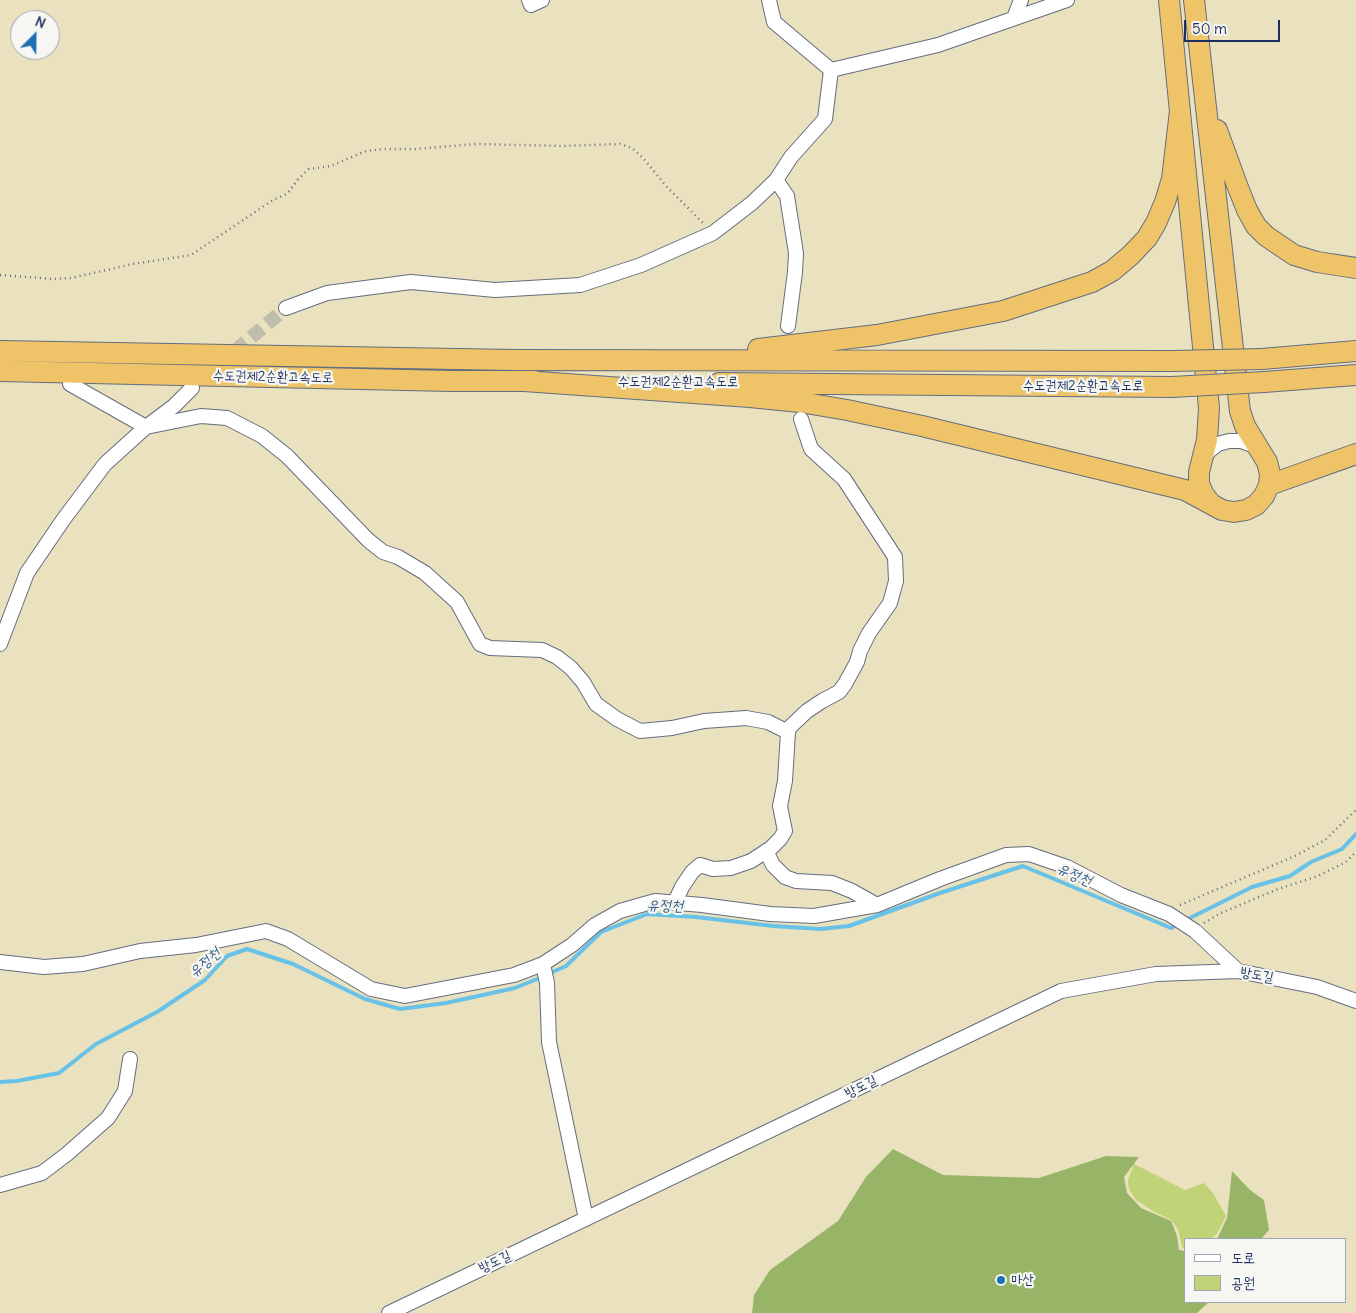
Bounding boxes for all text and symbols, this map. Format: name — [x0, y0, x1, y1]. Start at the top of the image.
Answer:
north arrow — [10, 10, 60, 60]
scale bar — [1186, 10, 1282, 42]
text: N — [32, 12, 48, 32]
text: 50 m — [1192, 19, 1227, 38]
street label: 수도권제2순환고속도로 — [213, 368, 333, 386]
street label: 수도권제2순환고속도로 — [618, 374, 738, 390]
street label: 수도권제2순환고속도로 — [1023, 378, 1143, 394]
water label: 유정천 — [1054, 860, 1094, 890]
water label: 유정천 — [647, 897, 683, 915]
water label: 유정천 — [185, 944, 225, 982]
street label: 방도길 — [1239, 964, 1275, 986]
street label: 방도길 — [842, 1072, 880, 1102]
legend — [1184, 1238, 1346, 1303]
street label: 방도길 — [476, 1247, 514, 1277]
text: 도로 — [1231, 1248, 1255, 1267]
place label: 마산 — [1011, 1272, 1034, 1288]
text: 공원 — [1231, 1273, 1255, 1292]
marker: 마산 — [995, 1274, 1007, 1286]

